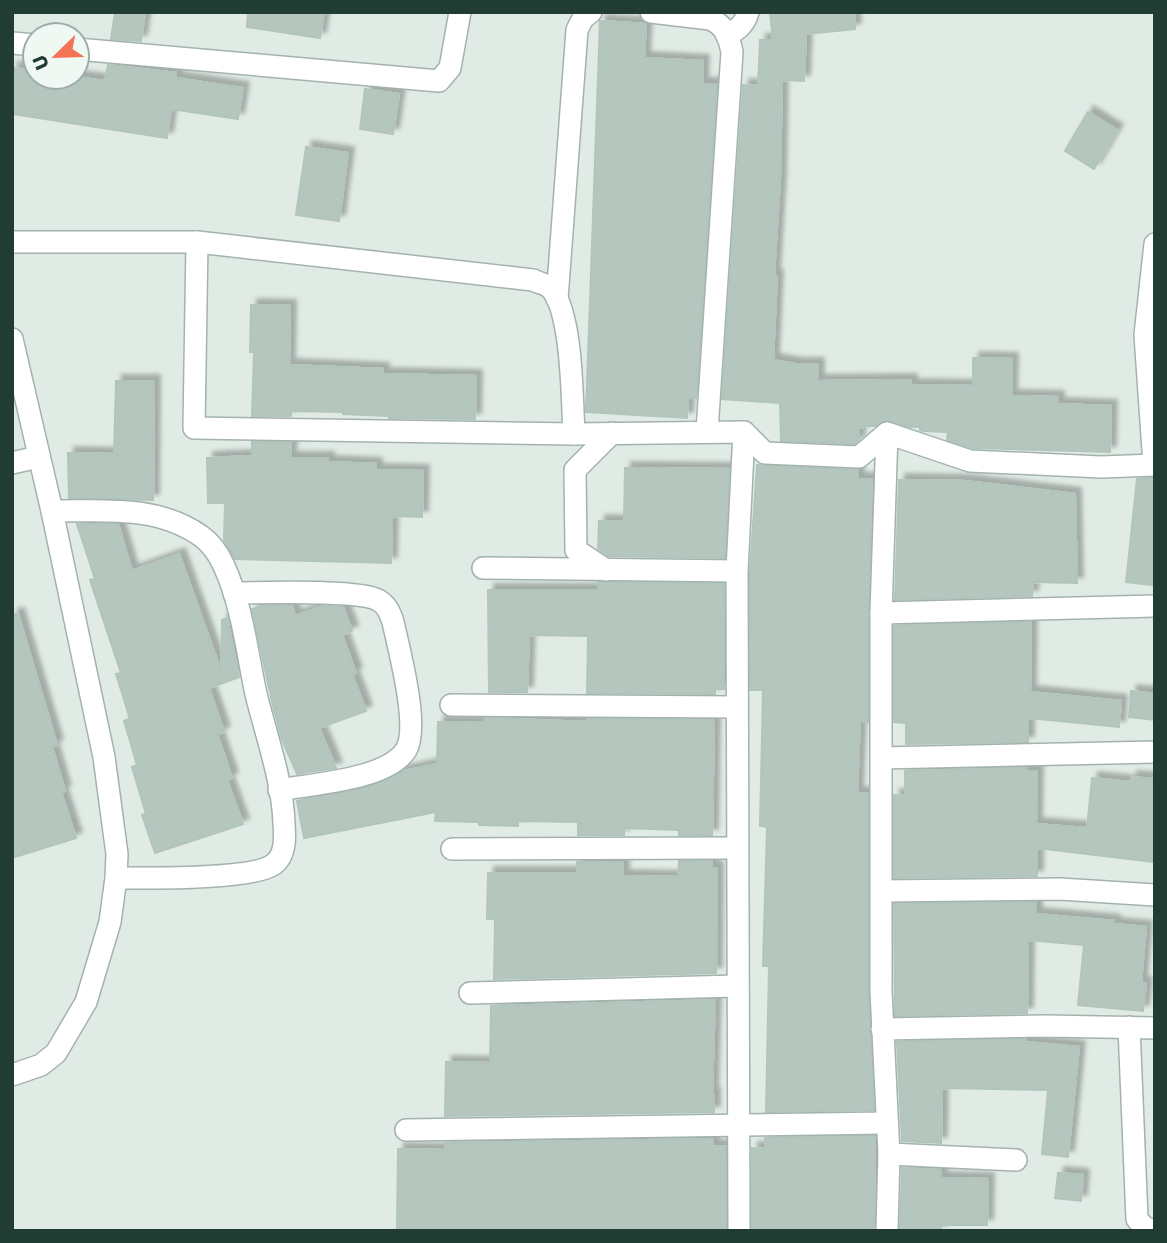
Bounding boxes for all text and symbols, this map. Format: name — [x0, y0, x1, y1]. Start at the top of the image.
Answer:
north arrow — [21, 21, 91, 91]
text: U — [28, 52, 54, 73]

